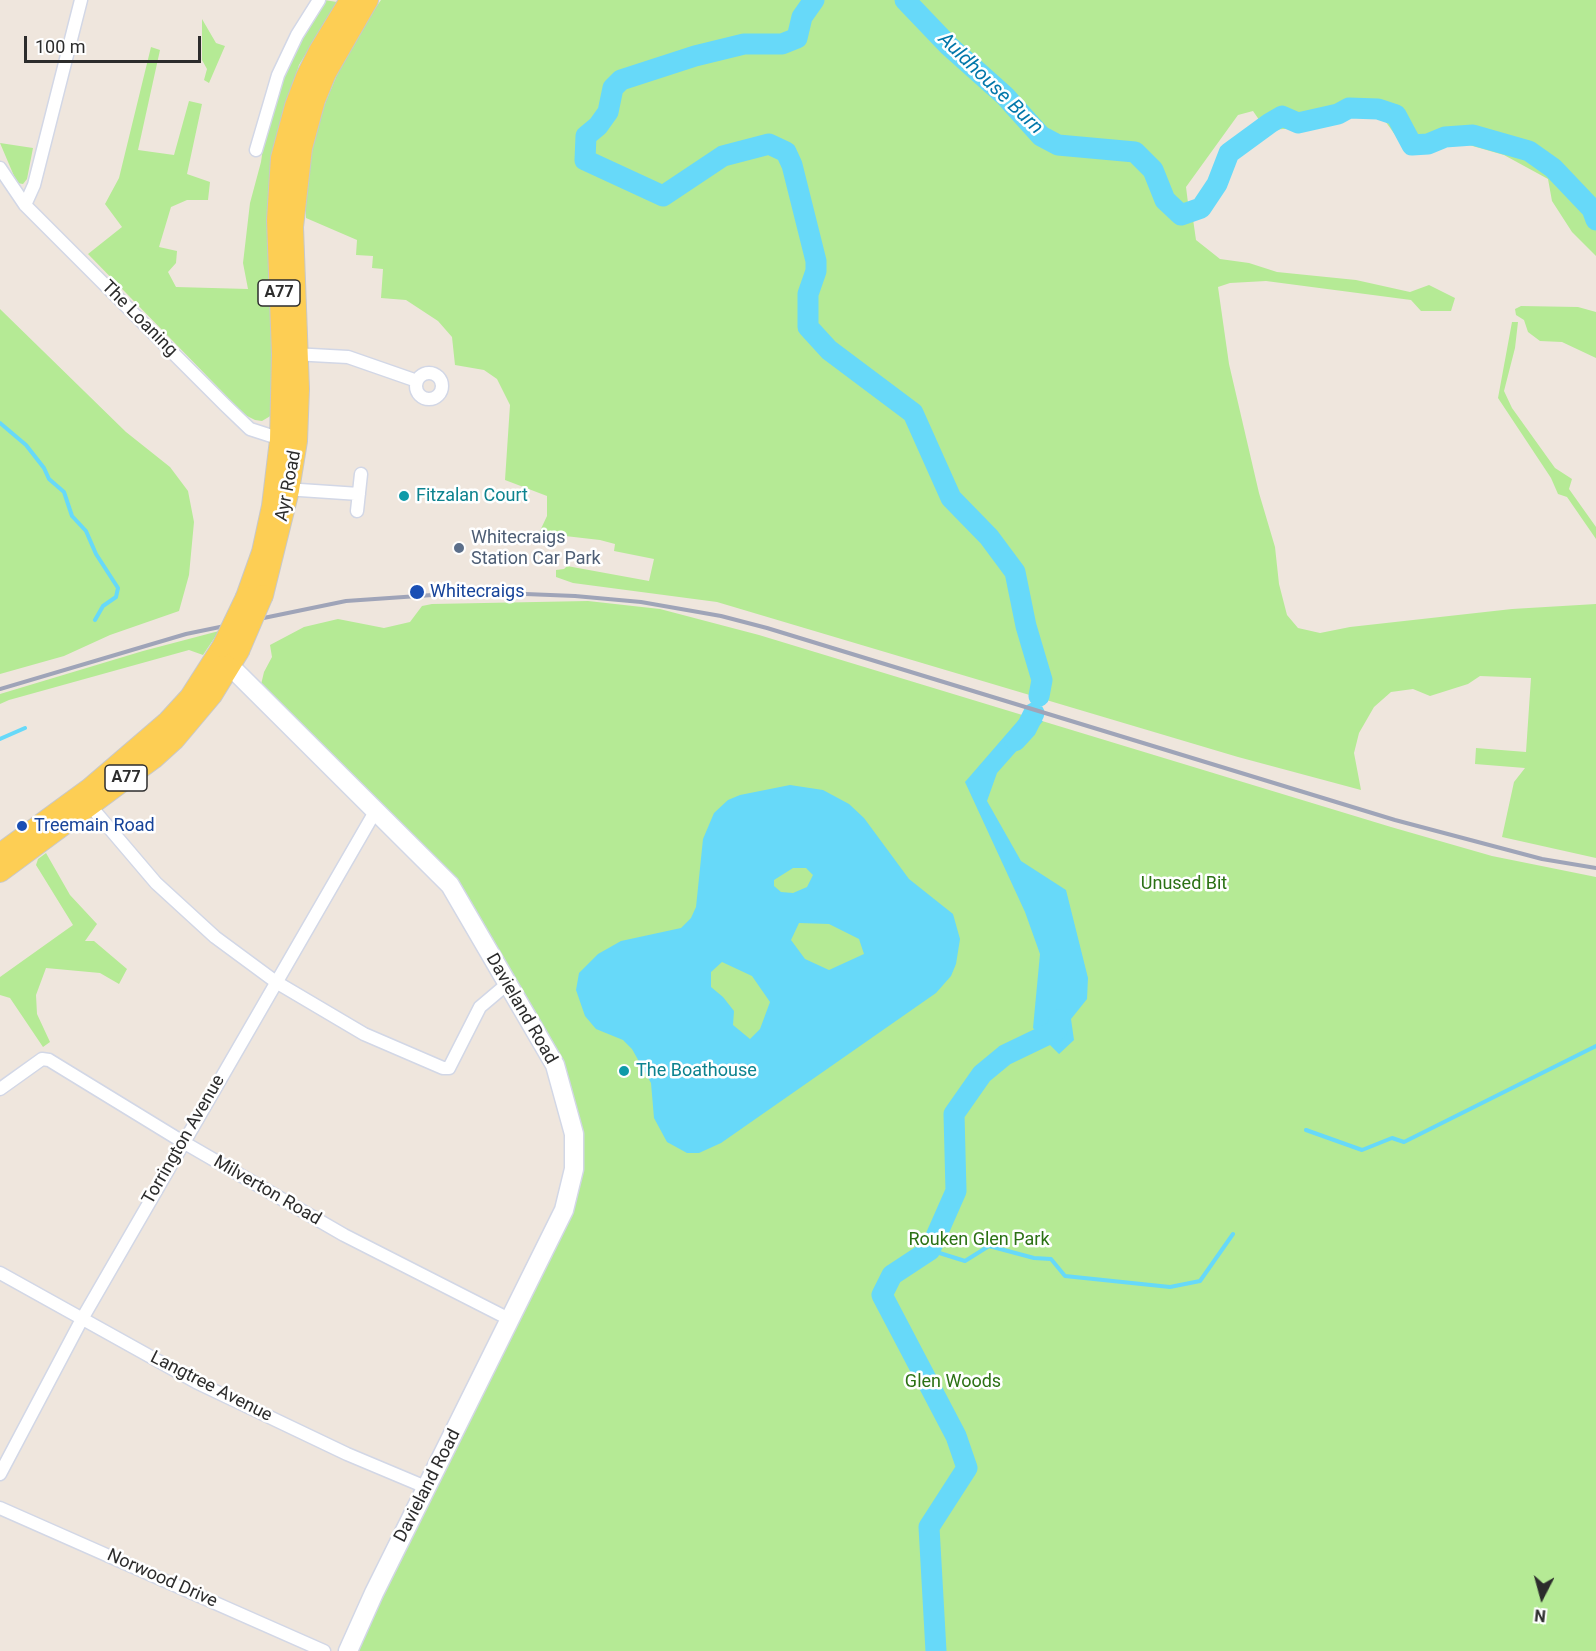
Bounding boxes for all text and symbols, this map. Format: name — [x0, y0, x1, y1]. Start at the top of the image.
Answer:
scale bar — [27, 24, 204, 62]
water label: Auldhouse Burn — [933, 28, 1047, 140]
text: 100 m — [35, 36, 86, 57]
street label: The Loaning — [96, 276, 182, 362]
road number: A77 — [258, 280, 300, 306]
street label: Ayr Road — [272, 449, 306, 523]
place label: Fitzalan Court — [416, 485, 528, 507]
marker: Fitzalan Court — [397, 489, 411, 503]
place label: Whitecraigs Station Car Park — [471, 527, 601, 570]
marker: Whitecraigs Station Car Park — [452, 541, 466, 555]
place label: Whitecraigs — [430, 581, 524, 603]
marker: Whitecraigs — [408, 583, 426, 601]
road number: A77 — [105, 765, 147, 791]
place label: Treemain Road — [34, 815, 155, 837]
marker: Treemain Road — [15, 819, 29, 833]
park label: Unused Bit — [1141, 873, 1227, 895]
street label: Davieland Road — [481, 950, 561, 1068]
place label: The Boathouse — [636, 1060, 757, 1082]
marker: The Boathouse — [617, 1064, 631, 1078]
street label: Torrington Avenue — [138, 1071, 230, 1209]
street label: Milverton Road — [209, 1151, 325, 1231]
park label: Rouken Glen Park — [908, 1229, 1050, 1251]
street label: Langtree Avenue — [147, 1347, 275, 1427]
park label: Glen Woods — [905, 1371, 1001, 1393]
street label: Davieland Road — [390, 1426, 466, 1546]
street label: Norwood Drive — [103, 1545, 221, 1613]
north arrow — [1512, 1567, 1572, 1627]
text: N — [1533, 1605, 1547, 1625]

